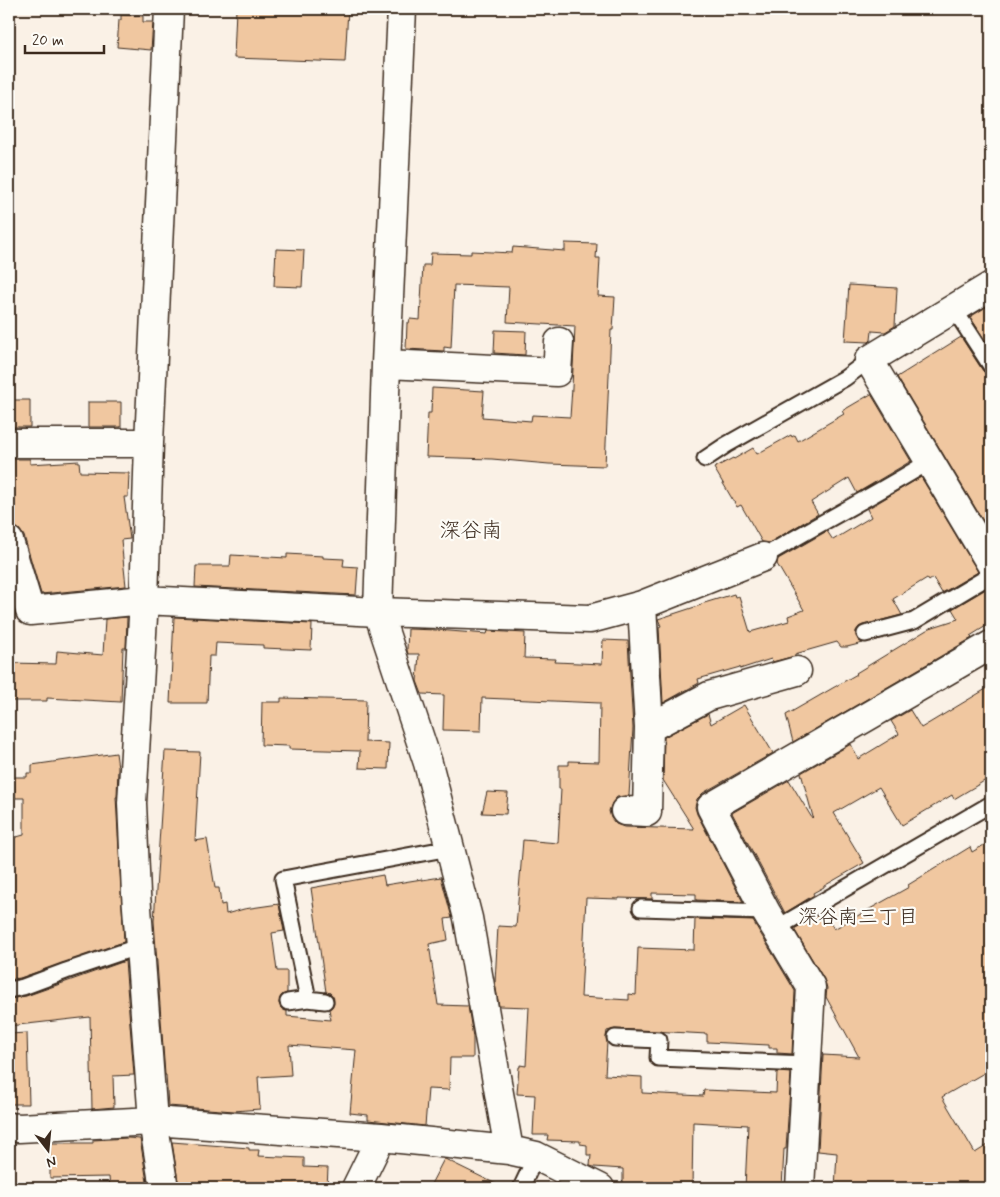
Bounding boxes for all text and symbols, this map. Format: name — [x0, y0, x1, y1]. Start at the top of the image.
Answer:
scale bar — [25, 22, 104, 54]
text: 20 m — [32, 31, 64, 51]
district label: 深谷南 — [440, 517, 503, 545]
district label: 深谷南三丁目 — [798, 904, 918, 931]
north arrow — [22, 1124, 72, 1174]
text: N — [44, 1152, 58, 1171]

